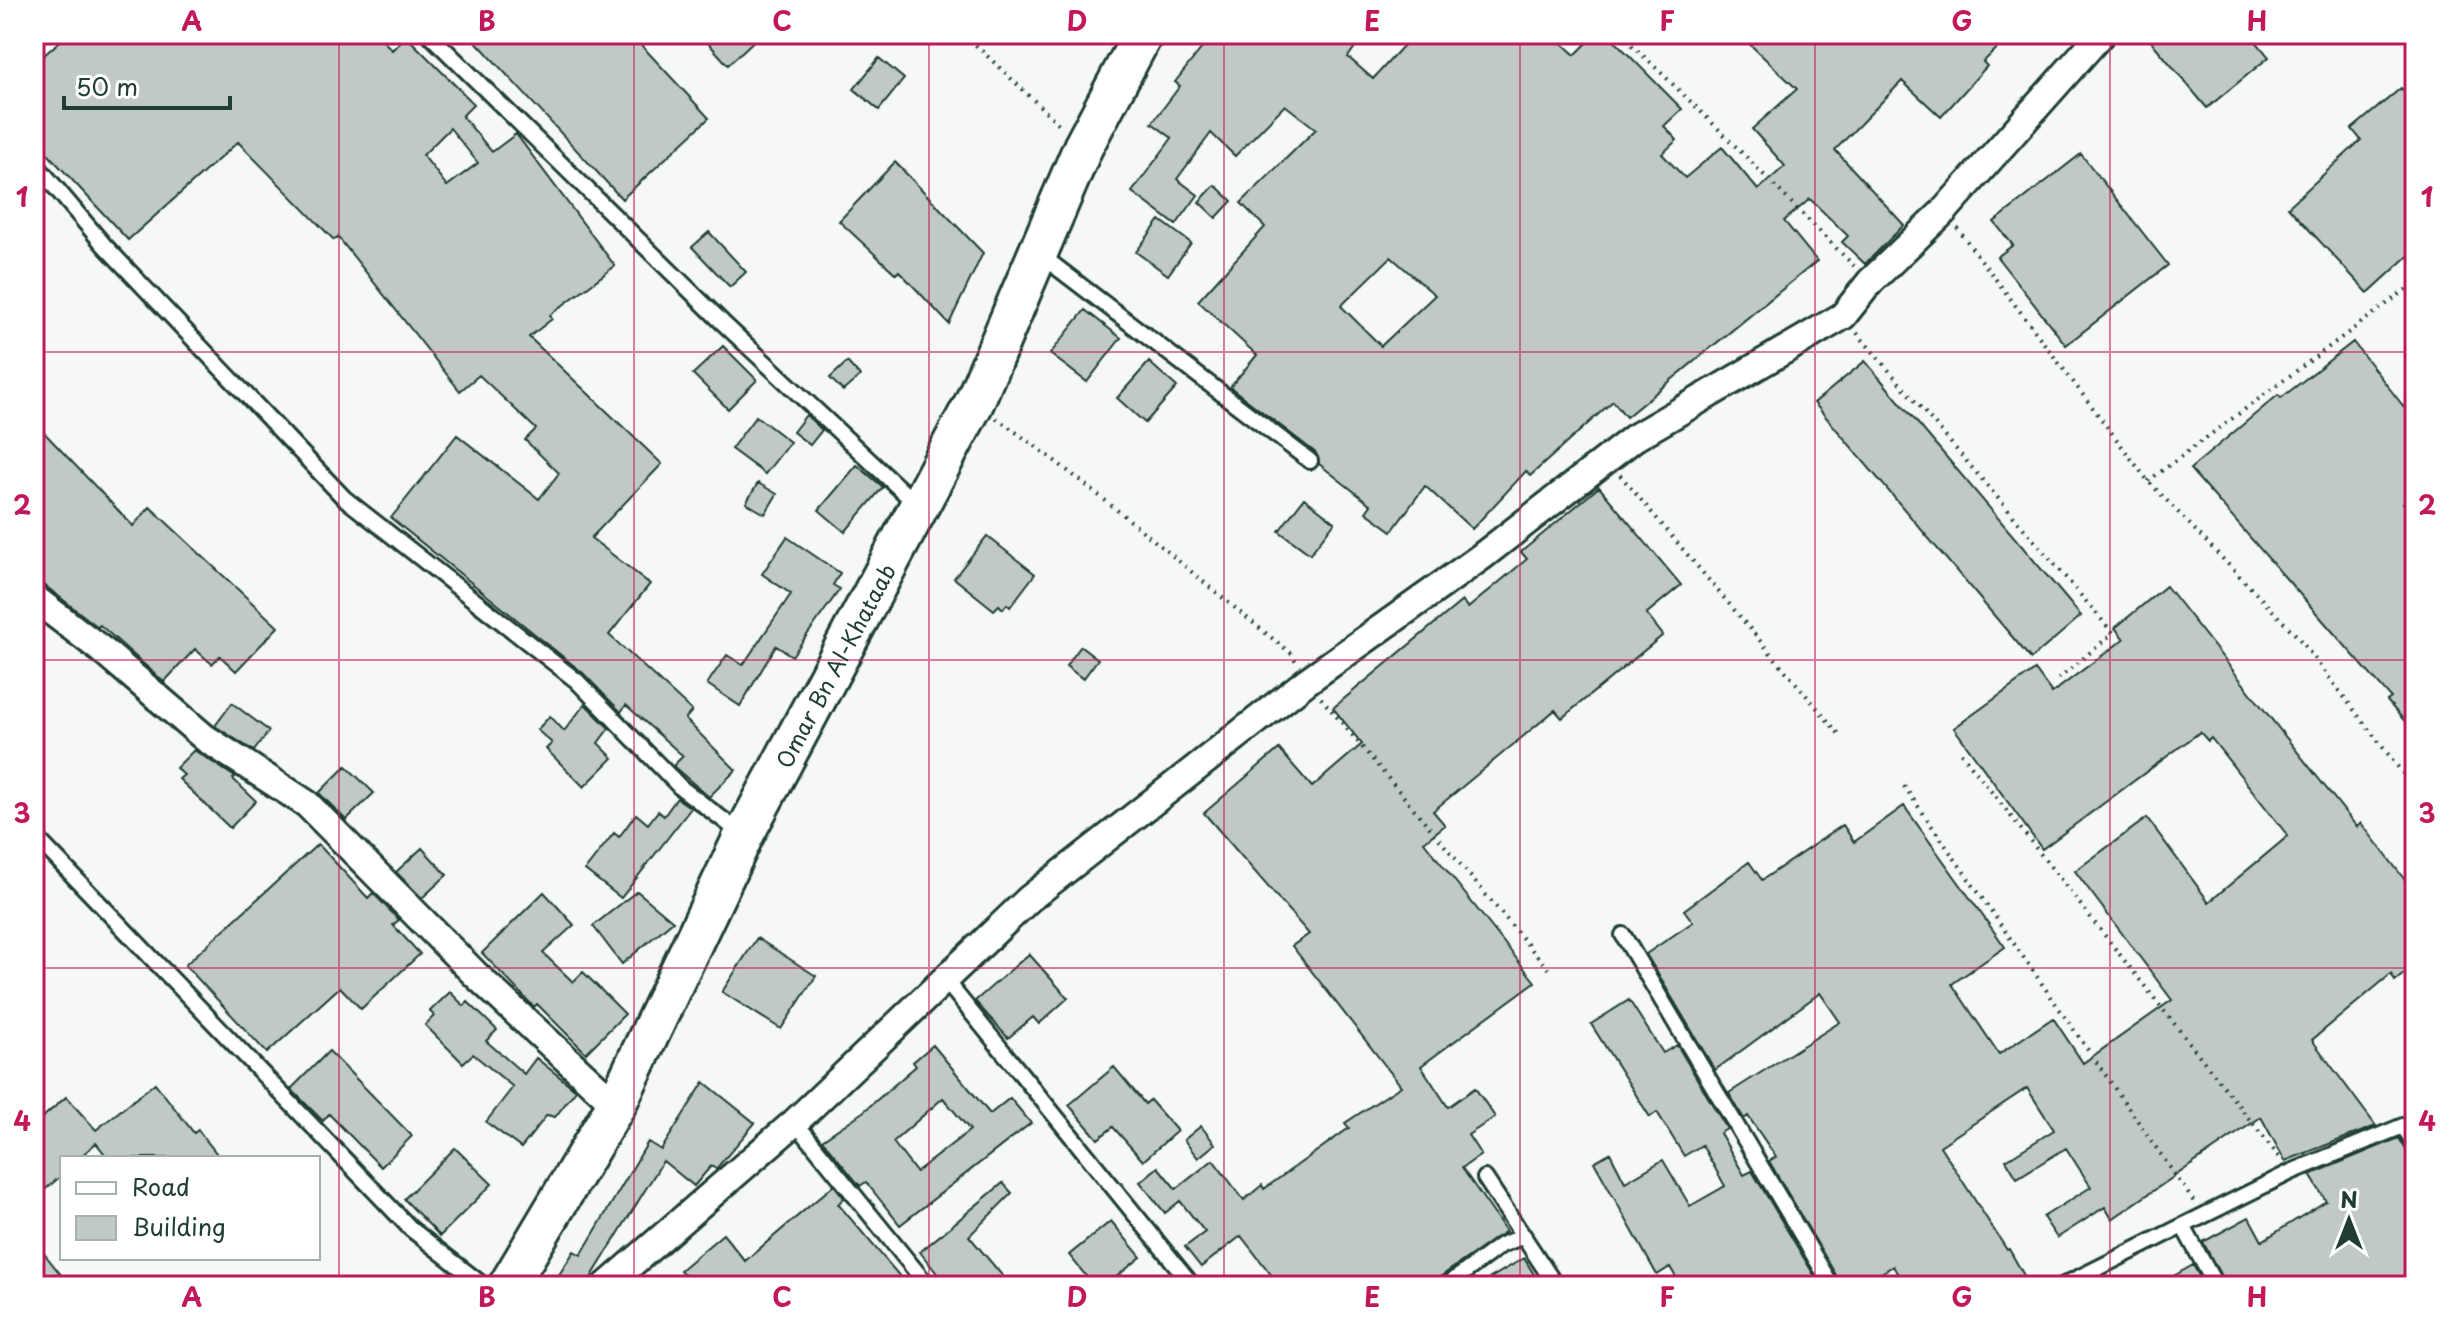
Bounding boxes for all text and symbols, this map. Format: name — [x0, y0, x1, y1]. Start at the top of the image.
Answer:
text: A — [182, 1, 202, 40]
text: B — [478, 1, 496, 40]
text: C — [772, 1, 792, 40]
text: D — [1067, 1, 1087, 40]
text: E — [1364, 1, 1380, 40]
text: F — [1659, 1, 1675, 40]
text: G — [1951, 1, 1973, 40]
text: H — [2247, 1, 2267, 40]
scale bar — [64, 60, 230, 110]
text: 50 m — [76, 68, 138, 104]
text: 1 — [16, 177, 28, 216]
text: 1 — [2421, 177, 2433, 216]
text: 2 — [13, 485, 31, 524]
text: 2 — [2418, 485, 2436, 524]
street label: Omar Bn Al-Khataab — [766, 557, 902, 773]
text: 3 — [13, 793, 31, 832]
text: 3 — [2418, 793, 2436, 832]
text: 4 — [13, 1101, 31, 1140]
text: 4 — [2418, 1101, 2436, 1140]
legend — [60, 1156, 320, 1260]
text: Road — [132, 1168, 190, 1204]
north arrow — [2309, 1180, 2389, 1260]
text: N — [2340, 1182, 2358, 1215]
text: Building — [132, 1208, 226, 1244]
text: A — [182, 1277, 202, 1316]
text: B — [478, 1277, 496, 1316]
text: C — [772, 1277, 792, 1316]
text: D — [1067, 1277, 1087, 1316]
text: E — [1364, 1277, 1380, 1316]
text: F — [1659, 1277, 1675, 1316]
text: G — [1951, 1277, 1973, 1316]
text: H — [2247, 1277, 2267, 1316]

